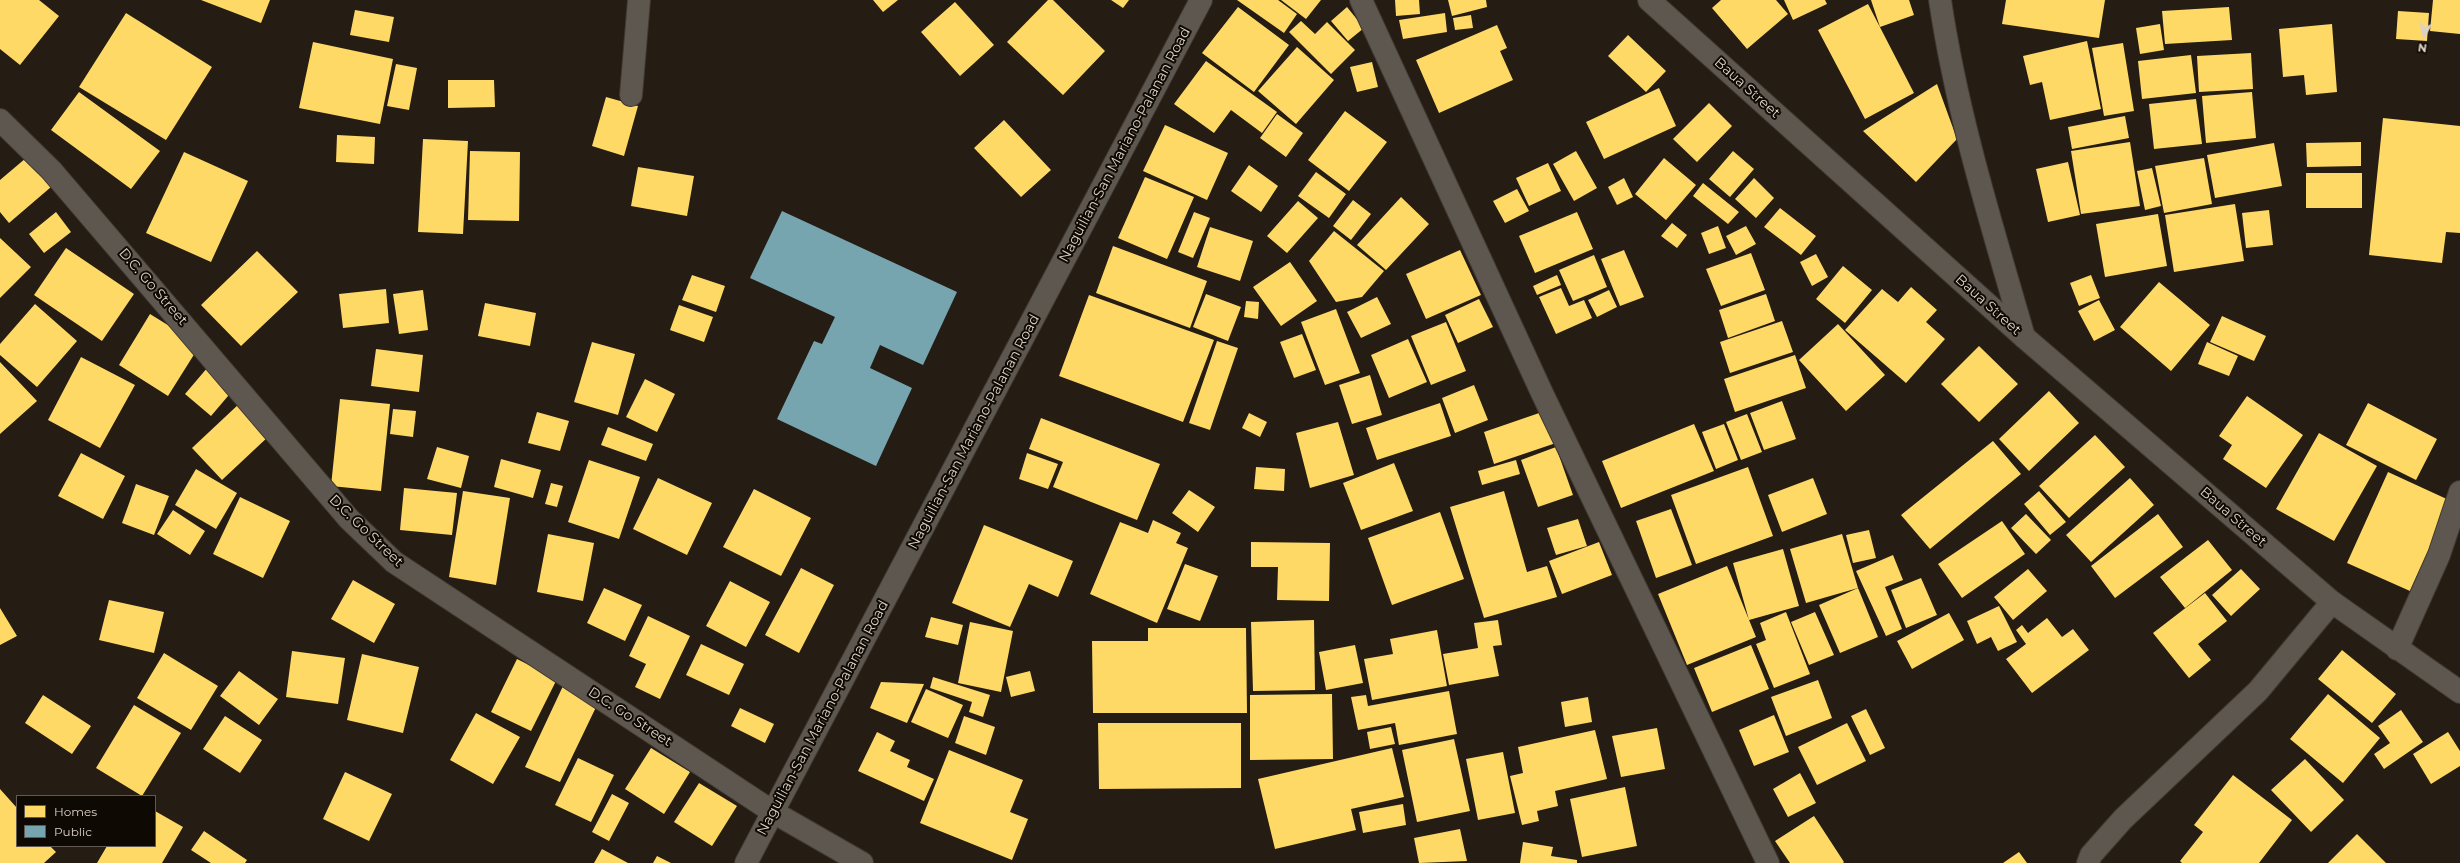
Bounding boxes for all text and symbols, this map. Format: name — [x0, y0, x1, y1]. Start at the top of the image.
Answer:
north arrow — [2404, 16, 2444, 56]
street label: Naguilian-San Mariano-Palanan Road — [1056, 25, 1194, 265]
text: N — [2417, 40, 2428, 55]
street label: Baua Street — [1711, 54, 1783, 122]
street label: D.C. Go Street — [115, 245, 191, 329]
street label: Baua Street — [1952, 271, 2024, 339]
street label: Naguilian-San Mariano-Palanan Road — [905, 312, 1043, 552]
street label: Baua Street — [2196, 484, 2270, 550]
street label: D.C. Go Street — [326, 492, 406, 570]
street label: Naguilian-San Mariano-Palanan Road — [754, 598, 892, 838]
street label: D.C. Go Street — [585, 684, 675, 750]
legend — [16, 795, 156, 847]
text: Homes — [54, 804, 97, 819]
text: Public — [54, 824, 92, 839]

